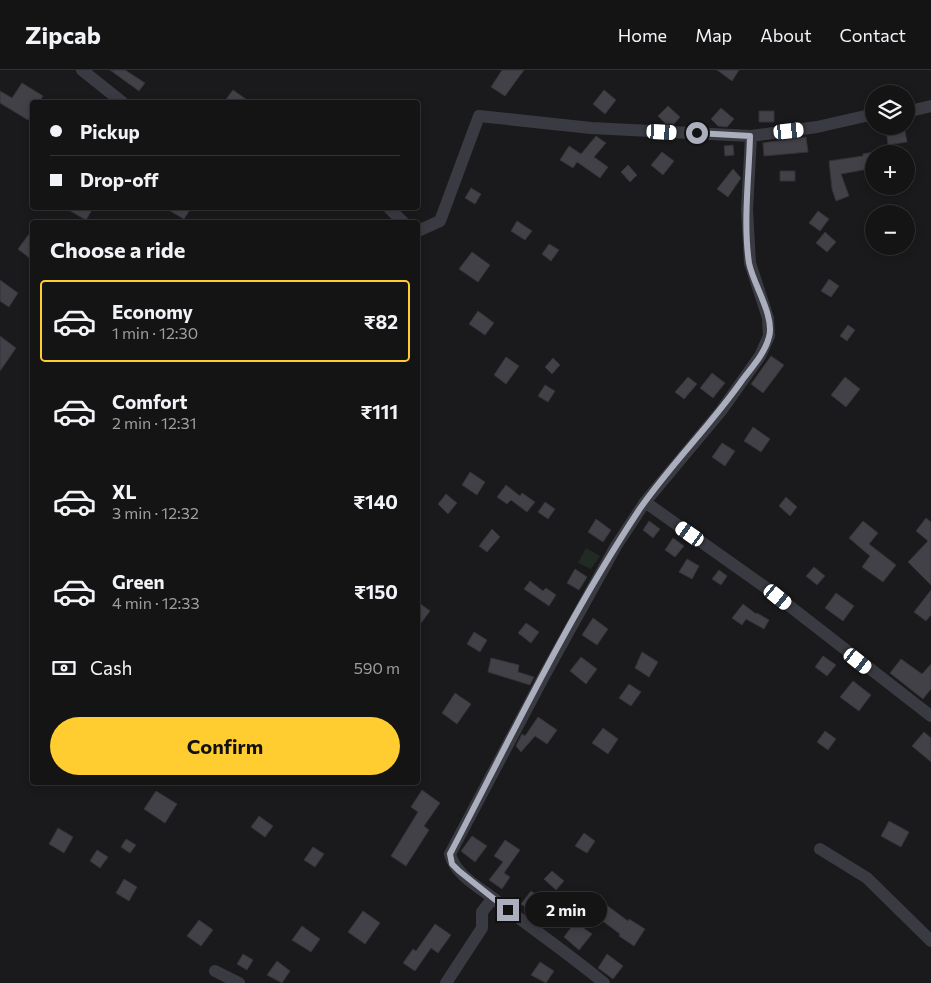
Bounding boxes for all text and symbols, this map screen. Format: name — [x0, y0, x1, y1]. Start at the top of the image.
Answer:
text: Zipcab — [25, 20, 101, 49]
text: Home — [618, 24, 667, 46]
text: Map — [695, 24, 732, 46]
text: About — [760, 24, 812, 46]
text: Contact — [840, 24, 906, 46]
map controls — [865, 85, 915, 255]
button: layers — [865, 85, 915, 135]
text: Pickup — [80, 120, 140, 143]
route start — [686, 122, 708, 144]
car — [773, 122, 804, 140]
car — [646, 124, 677, 140]
button: + — [865, 145, 915, 195]
text: Drop-off — [80, 168, 159, 191]
button: − — [865, 205, 915, 255]
text: Choose a ride — [50, 236, 185, 263]
icon: car — [52, 299, 97, 344]
text: Economy — [112, 300, 193, 323]
text: ₹82 — [364, 310, 398, 333]
text: 1 min · 12:30 — [112, 323, 198, 342]
icon: car — [52, 389, 97, 434]
text: Comfort — [112, 390, 188, 413]
text: ₹111 — [360, 400, 398, 423]
text: 2 min · 12:31 — [112, 413, 197, 432]
icon: car — [52, 479, 97, 524]
text: XL — [112, 480, 137, 503]
text: ₹140 — [353, 490, 398, 513]
text: 3 min · 12:32 — [112, 503, 199, 522]
car — [673, 519, 706, 549]
icon: car — [52, 569, 97, 614]
text: Green — [112, 570, 164, 593]
text: ₹150 — [354, 580, 398, 603]
car — [761, 582, 794, 612]
text: 4 min · 12:33 — [112, 593, 200, 612]
car — [841, 646, 874, 676]
icon: cash — [50, 654, 78, 682]
text: Cash — [90, 656, 132, 679]
text: 590 m — [354, 658, 400, 677]
button: Confirm — [50, 717, 400, 775]
callout: 2 min — [526, 892, 608, 928]
route end — [497, 899, 519, 921]
text: 2 min — [546, 900, 586, 919]

